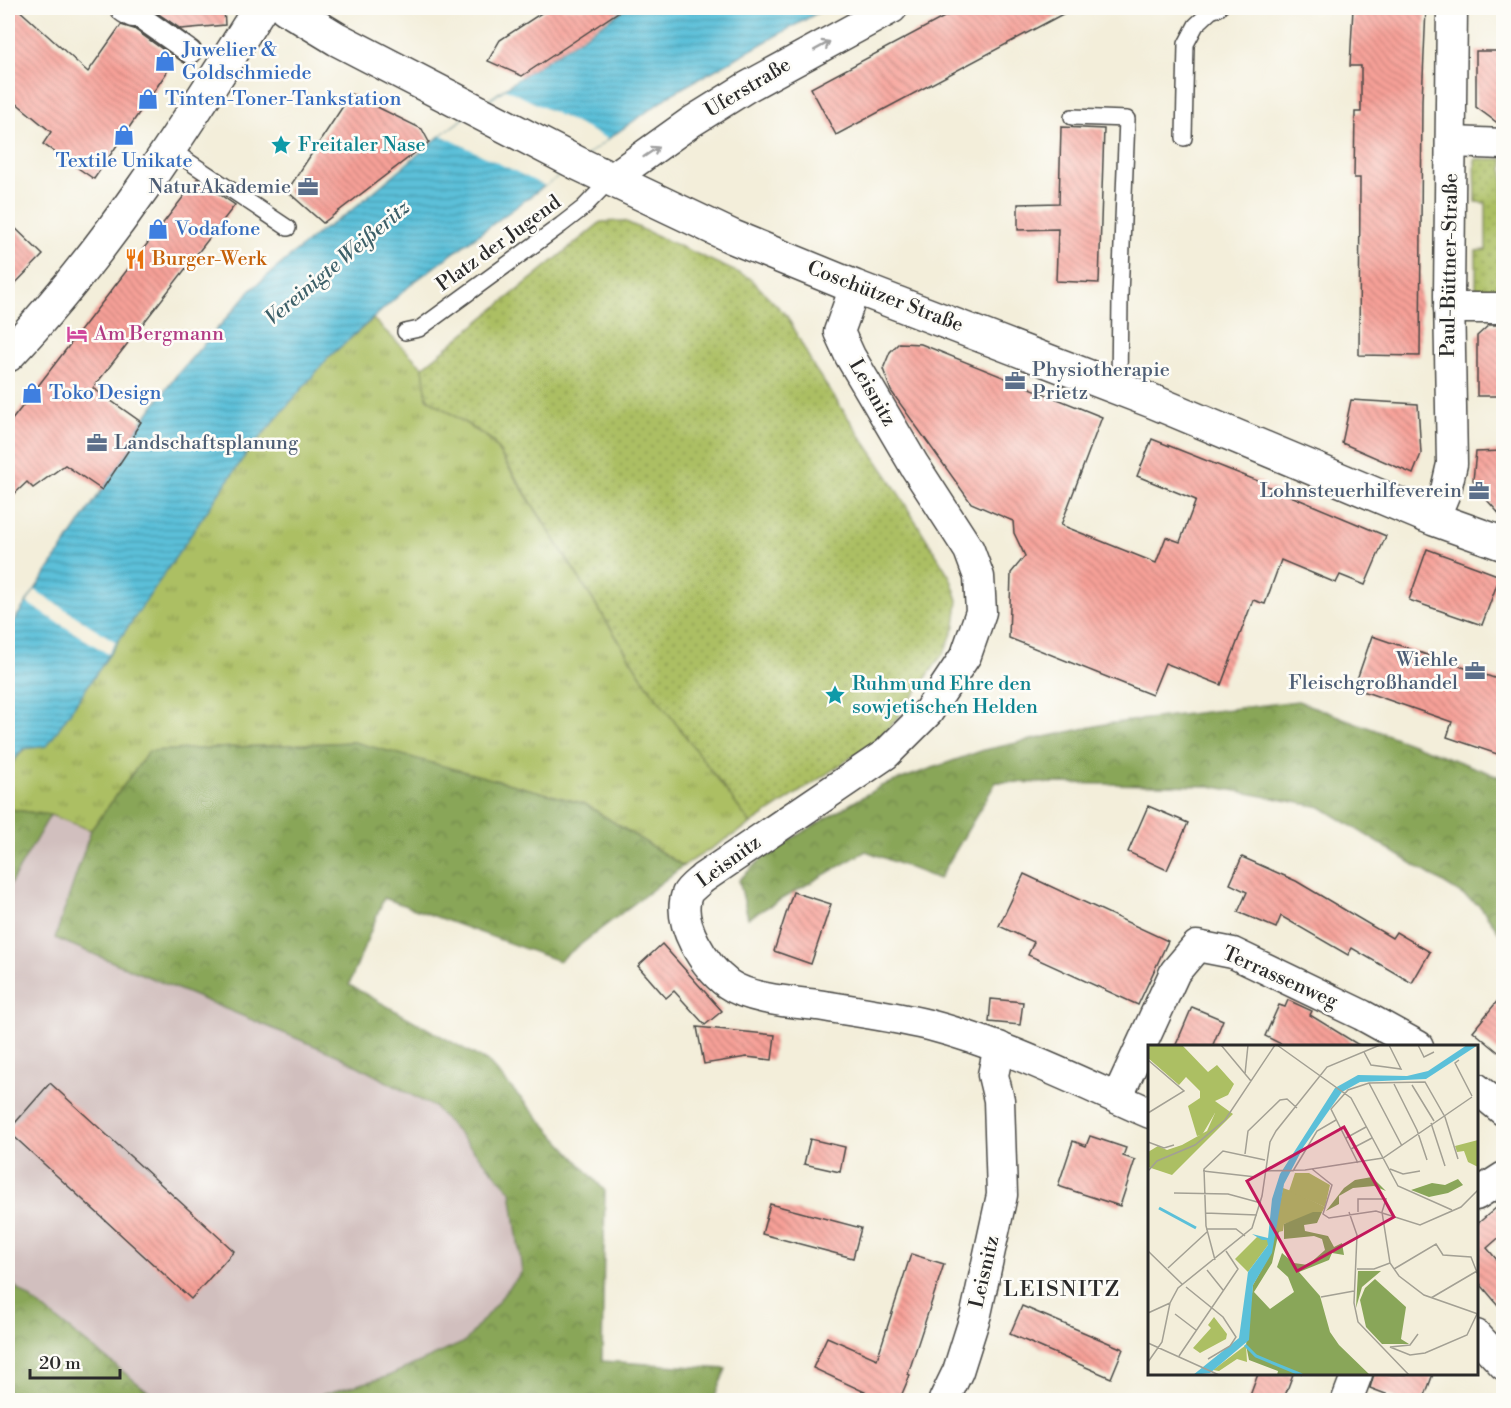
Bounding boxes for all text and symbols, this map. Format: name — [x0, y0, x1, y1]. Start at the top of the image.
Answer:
place label: Juwelier & Goldschmiede — [181, 38, 312, 86]
one-way arrow — [813, 39, 830, 51]
shop icon: Juwelier & Goldschmiede — [153, 49, 177, 73]
street label: Uferstraße — [700, 53, 796, 123]
shop icon: Tinten-Toner-Tankstation — [136, 87, 160, 111]
place label: Tinten-Toner-Tankstation — [165, 87, 401, 112]
shop icon: Textile Unikate — [112, 123, 136, 147]
place icon: Freitaler Nase — [269, 133, 293, 157]
place label: Freitaler Nase — [298, 133, 426, 158]
one-way arrow — [643, 145, 660, 158]
place label: Textile Unikate — [55, 149, 193, 174]
street label: Paul-Büttner-Straße — [1436, 173, 1464, 357]
place label: NaturAkademie — [149, 175, 291, 200]
office icon: NaturAkademie — [296, 175, 320, 199]
street label: Platz der Jugend — [432, 190, 567, 298]
water label: Vereinigte Weißeritz — [260, 195, 416, 331]
shop icon: Vodafone — [146, 217, 170, 241]
place label: Vodafone — [174, 217, 260, 242]
restaurant icon: Burger-Werk — [123, 247, 147, 271]
place label: Burger-Werk — [151, 247, 268, 272]
street label: Coschützer Straße — [803, 256, 967, 338]
hotel icon: Am Bergmann — [65, 322, 89, 346]
place label: Am Bergmann — [93, 322, 224, 347]
street label: Leisnitz — [843, 355, 901, 431]
place label: Physiotherapie Prietz — [1032, 358, 1170, 406]
office icon: Physiotherapie Prietz — [1003, 369, 1027, 393]
shop icon: Toko Design — [20, 381, 44, 405]
place label: Toko Design — [49, 381, 161, 406]
office icon: Landschaftsplanung — [85, 431, 109, 455]
place label: Landschaftsplanung — [114, 431, 299, 456]
place label: Lohnsteuerhilfeverein — [1260, 479, 1462, 504]
office icon: Lohnsteuerhilfeverein — [1467, 479, 1491, 503]
place label: Wiehle Fleischgroßhandel — [1289, 648, 1458, 696]
office icon: Wiehle Fleischgroßhandel — [1463, 659, 1487, 683]
place label: Ruhm und Ehre den sowjetischen Helden — [852, 672, 1038, 720]
place icon: Ruhm und Ehre den sowjetischen Helden — [823, 683, 847, 707]
street label: Leisnitz — [692, 830, 766, 894]
street label: Terrassenweg — [1218, 941, 1342, 1015]
inset map — [1148, 1045, 1478, 1375]
street label: Leisnitz — [965, 1233, 1005, 1311]
district label: LEISNITZ — [1003, 1276, 1121, 1303]
scale bar — [30, 1342, 120, 1380]
text: 20 m — [39, 1352, 81, 1375]

